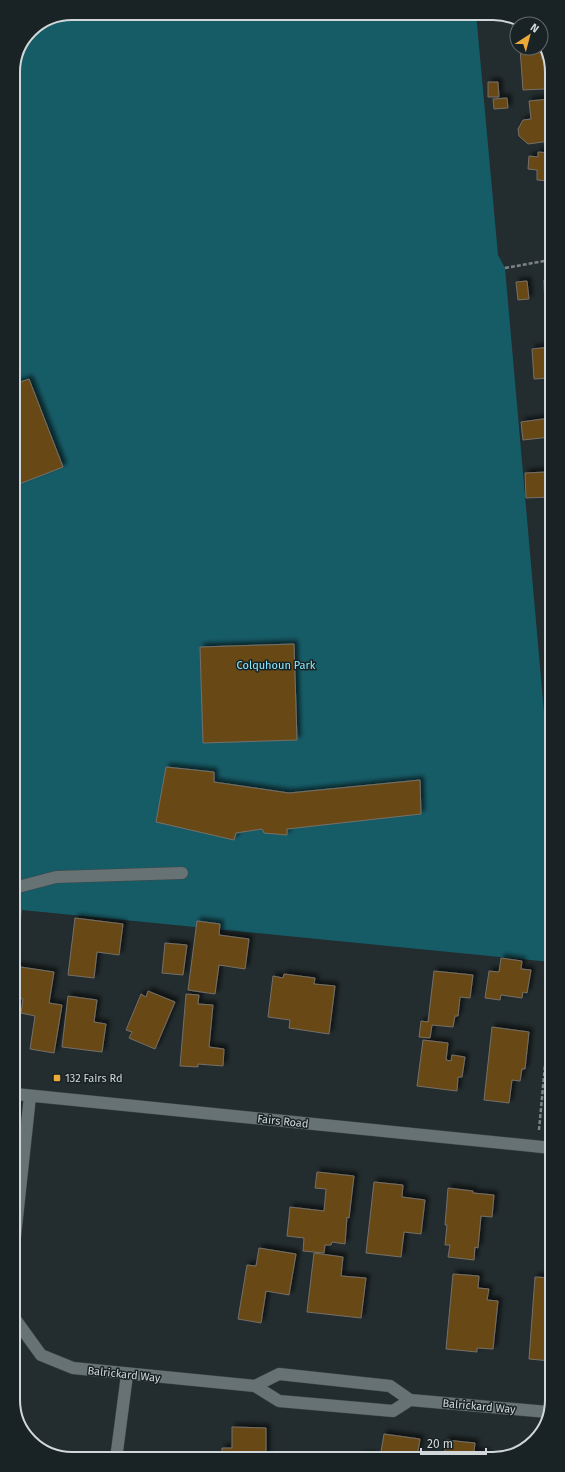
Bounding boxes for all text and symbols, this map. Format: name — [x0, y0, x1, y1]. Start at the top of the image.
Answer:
north arrow — [509, 16, 549, 56]
text: N — [528, 21, 541, 36]
park label: Colquhoun Park — [237, 659, 316, 672]
place label: 132 Fairs Rd — [65, 1072, 123, 1085]
marker: 132 Fairs Rd — [52, 1073, 62, 1083]
street label: Fairs Road — [257, 1112, 309, 1131]
street label: Balrickard Way — [87, 1364, 162, 1385]
street label: Balrickard Way — [442, 1397, 517, 1416]
scale bar — [421, 1430, 486, 1456]
text: 20 m — [427, 1437, 453, 1451]

